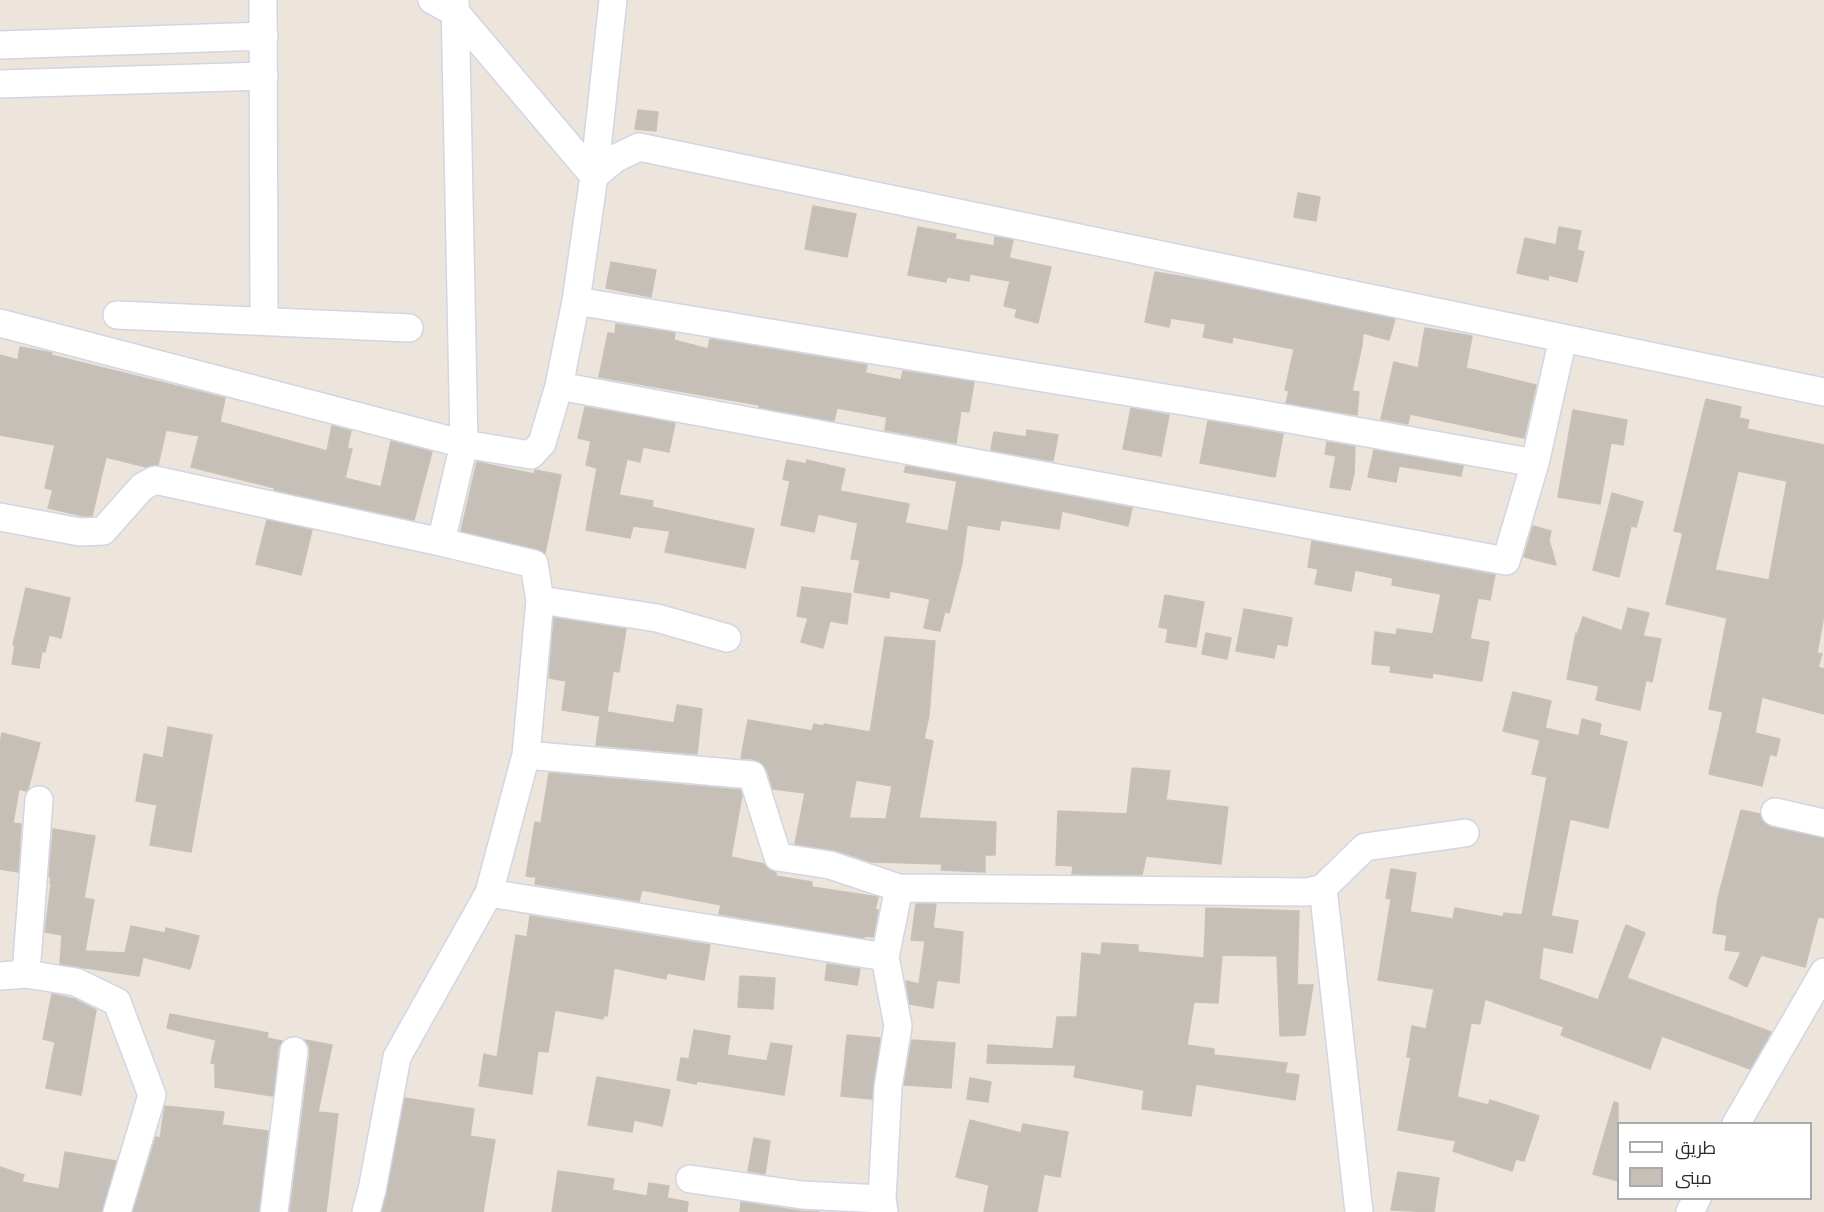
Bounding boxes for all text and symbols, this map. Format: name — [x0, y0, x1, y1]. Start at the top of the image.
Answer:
legend — [1617, 1122, 1812, 1200]
text: طريق — [1675, 1134, 1716, 1161]
text: مبنى — [1675, 1164, 1712, 1191]

